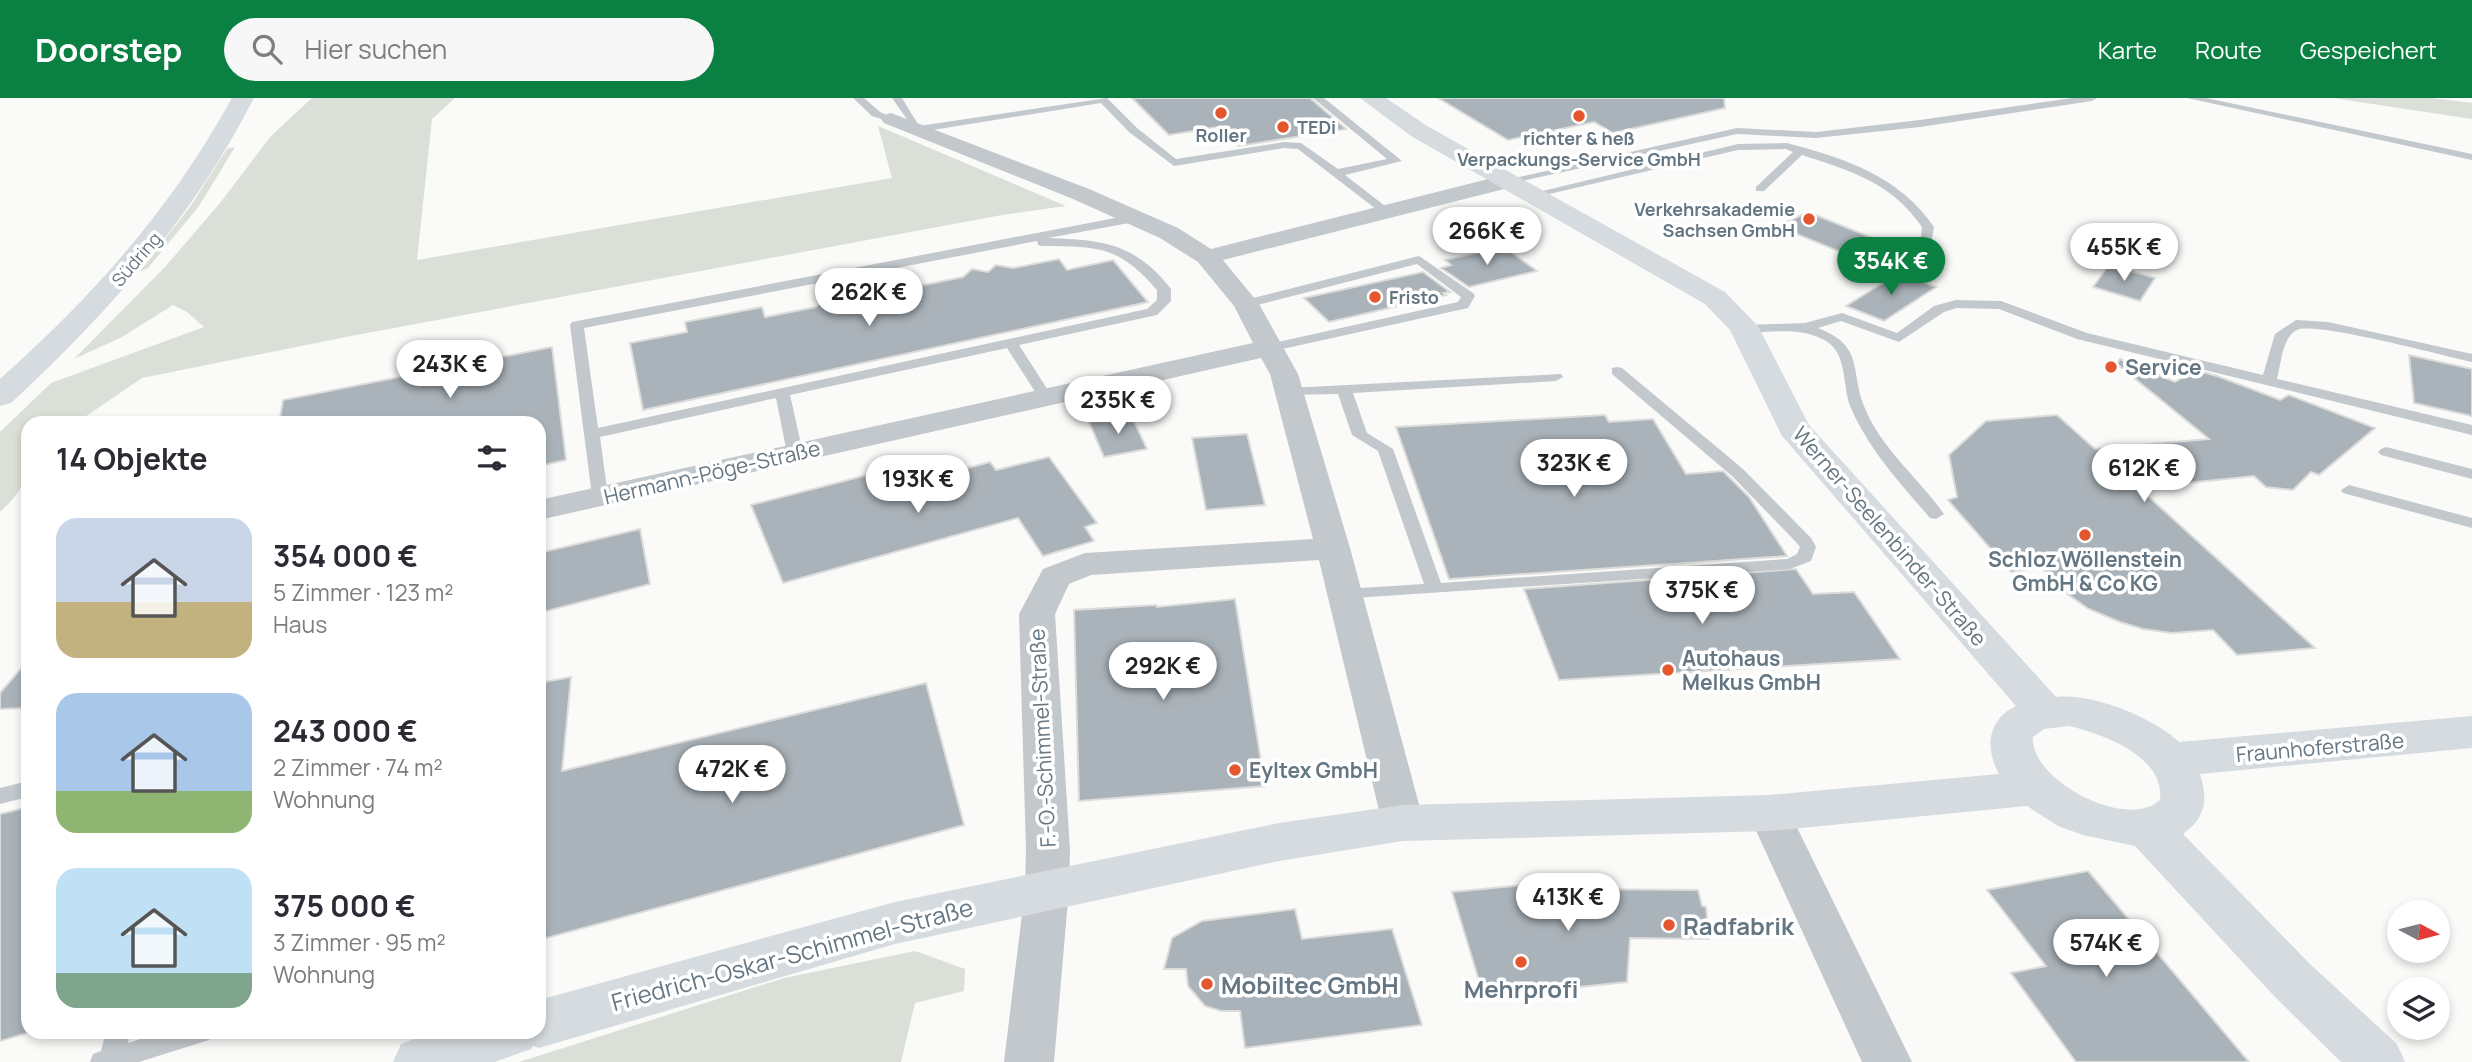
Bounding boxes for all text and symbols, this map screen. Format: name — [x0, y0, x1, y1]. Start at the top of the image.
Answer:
search box — [224, 18, 714, 81]
text: Doorstep — [35, 27, 182, 72]
icon: search — [248, 30, 286, 68]
text: Hier suchen — [304, 31, 447, 67]
text: Karte — [2098, 33, 2157, 66]
text: Route — [2195, 33, 2262, 66]
text: Gespeichert — [2300, 33, 2437, 66]
marker: Roller — [1213, 105, 1229, 121]
marker: richter & heß Verpackungs-Service GmbH — [1571, 108, 1587, 124]
place label: TEDi — [1297, 115, 1336, 139]
marker: TEDi — [1275, 119, 1291, 135]
place label: Roller — [1195, 123, 1247, 147]
place label: richter & heß Verpackungs-Service GmbH — [1457, 126, 1701, 171]
place label: Verkehrsakademie Sachsen GmbH — [1634, 197, 1795, 242]
pin: 266K € — [1430, 208, 1544, 267]
marker: Verkehrsakademie Sachsen GmbH — [1801, 211, 1817, 227]
text: 266K € — [1448, 214, 1526, 246]
pin: 455K € — [2067, 223, 2181, 283]
street label: Südring — [106, 227, 166, 291]
text: 455K € — [2086, 230, 2162, 262]
pin: 354K € — [1834, 238, 1948, 297]
text: 354K € — [1853, 244, 1929, 276]
pin: 262K € — [812, 268, 926, 328]
text: 262K € — [831, 275, 907, 307]
place label: Fristo — [1389, 285, 1439, 309]
marker: Fristo — [1367, 289, 1383, 305]
pin: 243K € — [393, 341, 507, 400]
text: 243K € — [412, 347, 488, 379]
place label: Service — [2125, 353, 2202, 381]
marker: Service — [2103, 359, 2119, 375]
pin: 235K € — [1061, 376, 1175, 436]
text: 235K € — [1080, 383, 1156, 415]
street label: Werner-Seelenbinder-Straße — [1787, 420, 1993, 652]
street label: Hermann-Pöge-Straße — [601, 433, 823, 511]
text: 14 Objekte — [56, 438, 207, 479]
icon: filters — [473, 439, 511, 477]
pin: 323K € — [1517, 440, 1631, 499]
pin: 612K € — [2087, 444, 2201, 504]
text: 323K € — [1536, 446, 1612, 478]
text: 612K € — [2108, 451, 2180, 483]
pin: 193K € — [861, 456, 975, 515]
text: 193K € — [882, 462, 954, 494]
marker: Schloz Wöllenstein GmbH & Co KG — [2077, 527, 2093, 543]
text: 354 000 € — [273, 535, 418, 576]
place label: Schloz Wöllenstein GmbH & Co KG — [1988, 545, 2182, 597]
icon: home — [112, 546, 196, 630]
pin: 375K € — [1645, 566, 1759, 626]
text: 375K € — [1665, 573, 1739, 605]
text: 5 Zimmer · 123 m² — [273, 576, 454, 608]
text: Haus — [273, 608, 327, 640]
street label: F.-O.-Schimmel-Straße — [1022, 628, 1062, 848]
pin: 292K € — [1106, 642, 1220, 702]
place label: Autohaus Melkus GmbH — [1682, 644, 1821, 696]
text: 292K € — [1125, 649, 1201, 681]
marker: Autohaus Melkus GmbH — [1660, 662, 1676, 678]
text: 243 000 € — [273, 710, 418, 751]
icon: home — [112, 721, 196, 805]
street label: Fraunhoferstraße — [2235, 726, 2405, 768]
pin: 472K € — [675, 746, 789, 805]
text: 2 Zimmer · 74 m² — [273, 751, 443, 783]
text: 472K € — [695, 752, 769, 784]
place label: Eyltex GmbH — [1249, 756, 1378, 784]
marker: Eyltex GmbH — [1227, 762, 1243, 778]
text: Wohnung — [273, 783, 375, 815]
pin: 413K € — [1511, 874, 1625, 933]
text: 413K € — [1532, 880, 1604, 912]
text: 375 000 € — [273, 885, 416, 926]
street label: Friedrich-Oskar-Schimmel-Straße — [608, 890, 976, 1018]
icon: home — [112, 896, 196, 980]
north arrow — [2387, 900, 2450, 962]
map controls — [2387, 900, 2450, 1040]
place label: Radfabrik — [1683, 909, 1795, 942]
marker: Radfabrik — [1661, 917, 1677, 933]
pin: 574K € — [2049, 920, 2163, 979]
text: 3 Zimmer · 95 m² — [273, 926, 446, 958]
text: 574K € — [2069, 926, 2143, 958]
marker: Mehrprofi — [1513, 954, 1529, 970]
text: Wohnung — [273, 958, 375, 990]
place label: Mobiltec GmbH — [1221, 968, 1399, 1001]
place label: Mehrprofi — [1464, 972, 1578, 1005]
marker: Mobiltec GmbH — [1199, 976, 1215, 992]
button: layers — [2387, 977, 2450, 1040]

